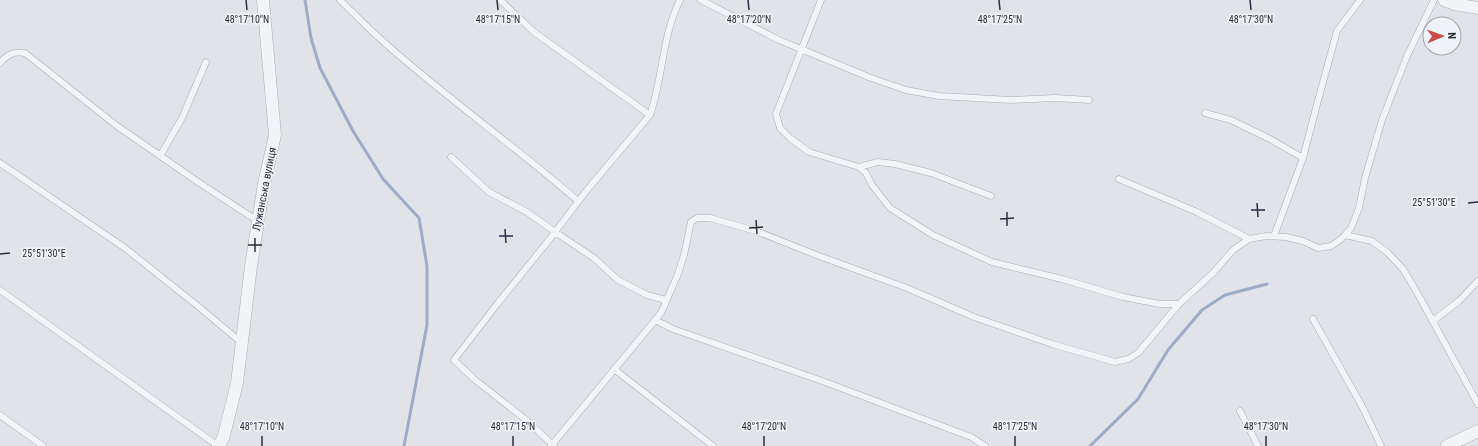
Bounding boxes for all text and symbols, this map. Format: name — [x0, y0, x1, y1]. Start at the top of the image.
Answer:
text: 48°17'10"N — [225, 14, 269, 25]
text: 48°17'15"N — [476, 14, 520, 25]
text: 48°17'20"N — [727, 14, 771, 25]
text: 48°17'25"N — [978, 14, 1022, 25]
text: 48°17'30"N — [1229, 14, 1273, 25]
north arrow — [1422, 16, 1462, 56]
text: N — [1445, 32, 1458, 40]
street label: Лужанська вулиця — [250, 146, 279, 232]
text: 25°51'30"E — [1412, 197, 1456, 208]
text: 25°51'30"E — [22, 248, 66, 259]
text: 48°17'10"N — [240, 421, 284, 432]
text: 48°17'15"N — [491, 421, 535, 432]
text: 48°17'20"N — [742, 421, 786, 432]
text: 48°17'25"N — [993, 421, 1037, 432]
text: 48°17'30"N — [1244, 421, 1288, 432]

